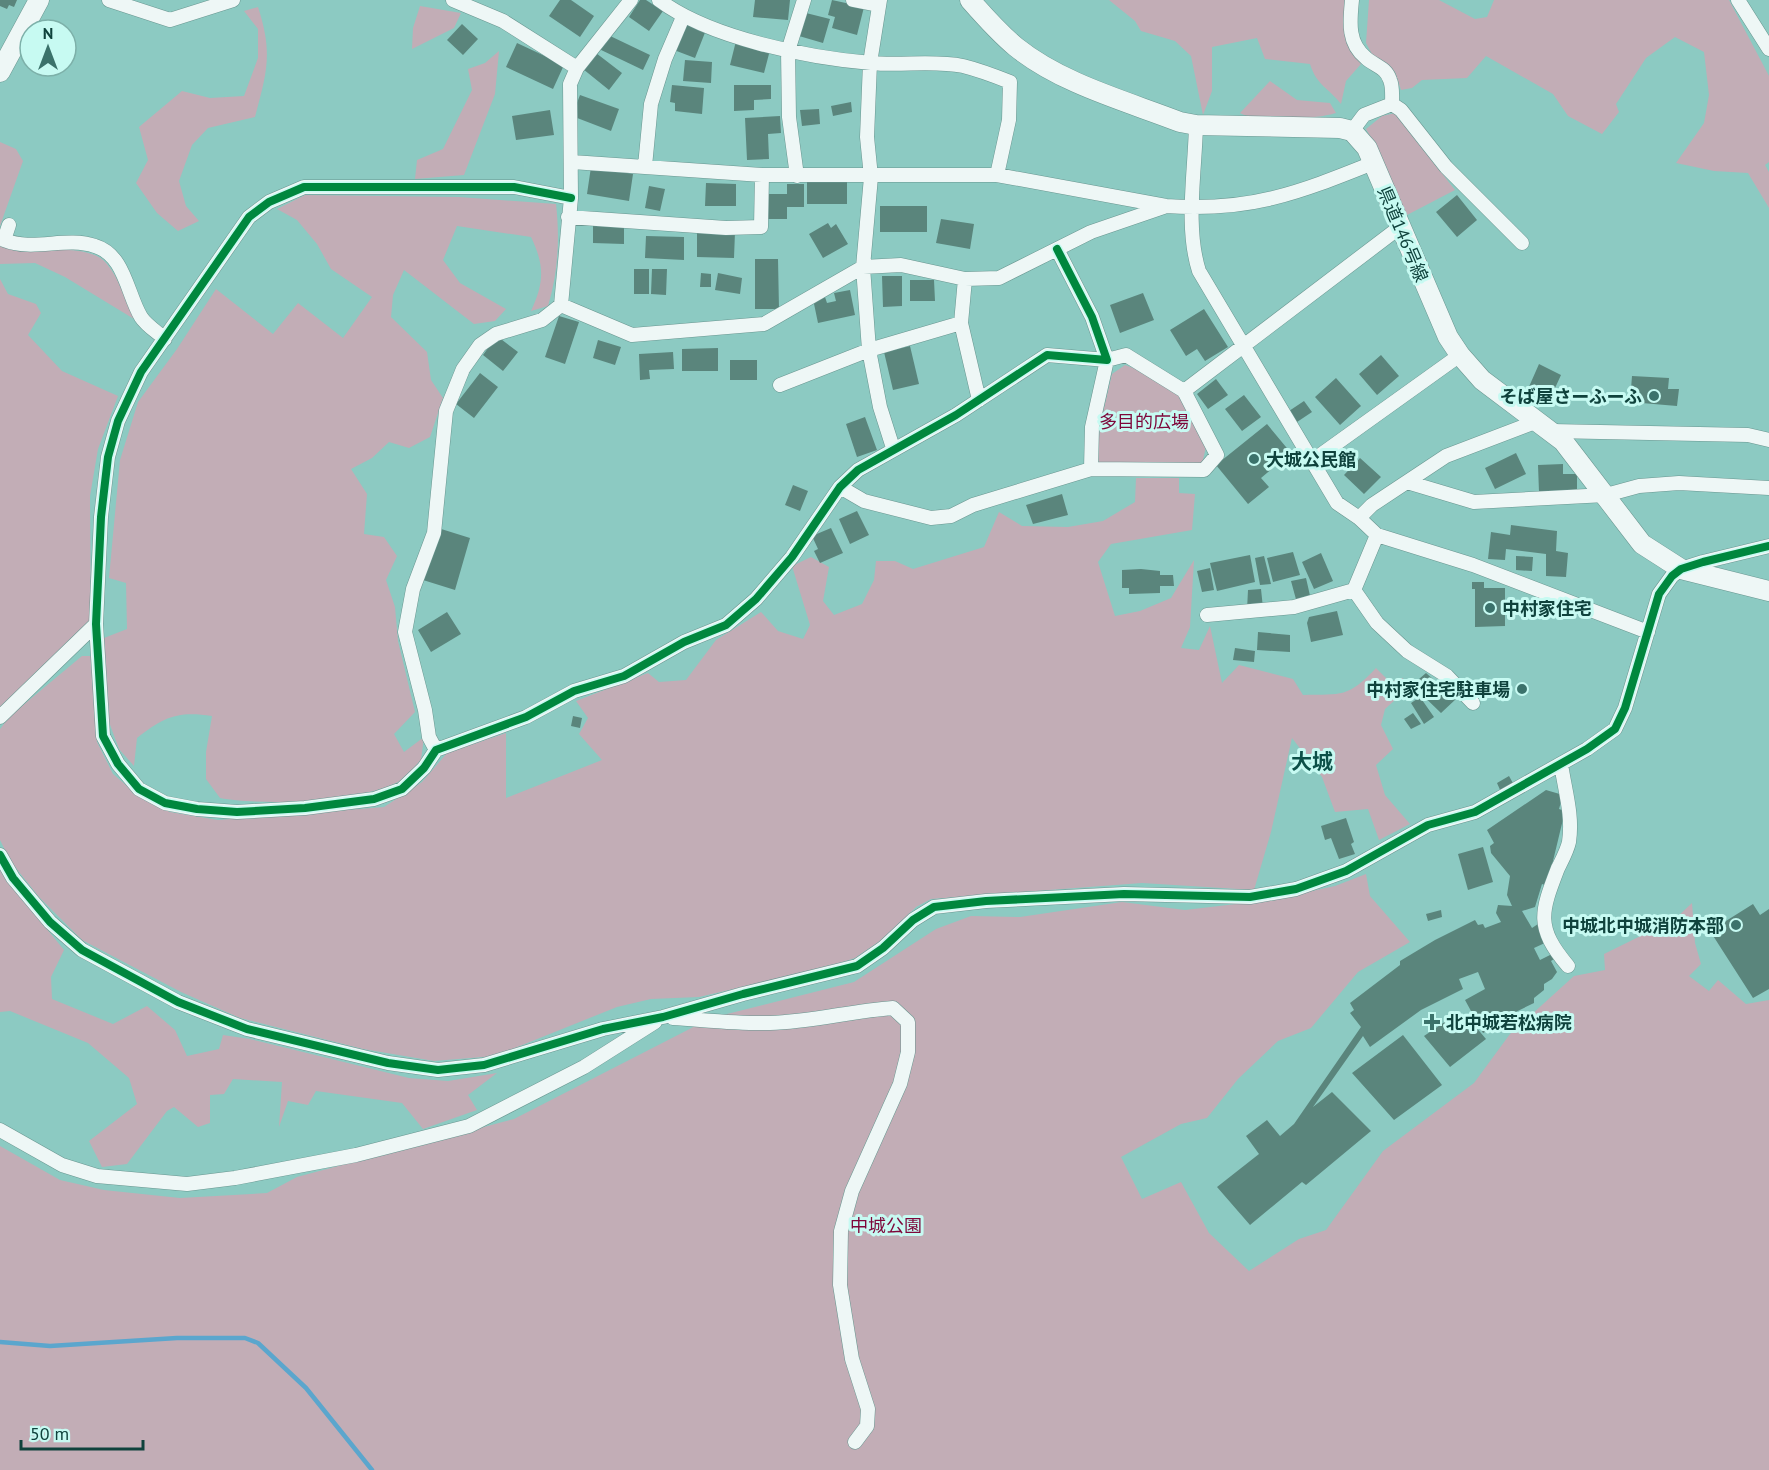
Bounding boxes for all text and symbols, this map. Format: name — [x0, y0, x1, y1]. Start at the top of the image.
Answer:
north arrow — [18, 18, 78, 78]
text: N — [43, 23, 53, 43]
street label: 県道146号線 — [1373, 183, 1433, 285]
place label: そば屋さーふーふ — [1499, 385, 1642, 408]
marker: そば屋さーふーふ — [1647, 389, 1661, 403]
park label: 多目的広場 — [1099, 410, 1189, 433]
place label: 大城公民館 — [1266, 448, 1356, 471]
marker: 大城公民館 — [1247, 452, 1261, 466]
place label: 中村家住宅 — [1502, 597, 1592, 620]
marker: 中村家住宅 — [1483, 601, 1497, 615]
place label: 中村家住宅駐車場 — [1366, 678, 1510, 701]
marker: 中村家住宅駐車場 — [1515, 682, 1529, 696]
district label: 大城 — [1291, 748, 1333, 775]
place label: 中城北中城消防本部 — [1562, 914, 1724, 937]
marker: 中城北中城消防本部 — [1729, 918, 1743, 932]
place label: 北中城若松病院 — [1446, 1011, 1572, 1034]
marker: 北中城若松病院 — [1423, 1013, 1441, 1031]
park label: 中城公園 — [850, 1214, 922, 1237]
scale bar — [21, 1413, 142, 1451]
text: 50 m — [30, 1422, 69, 1445]

